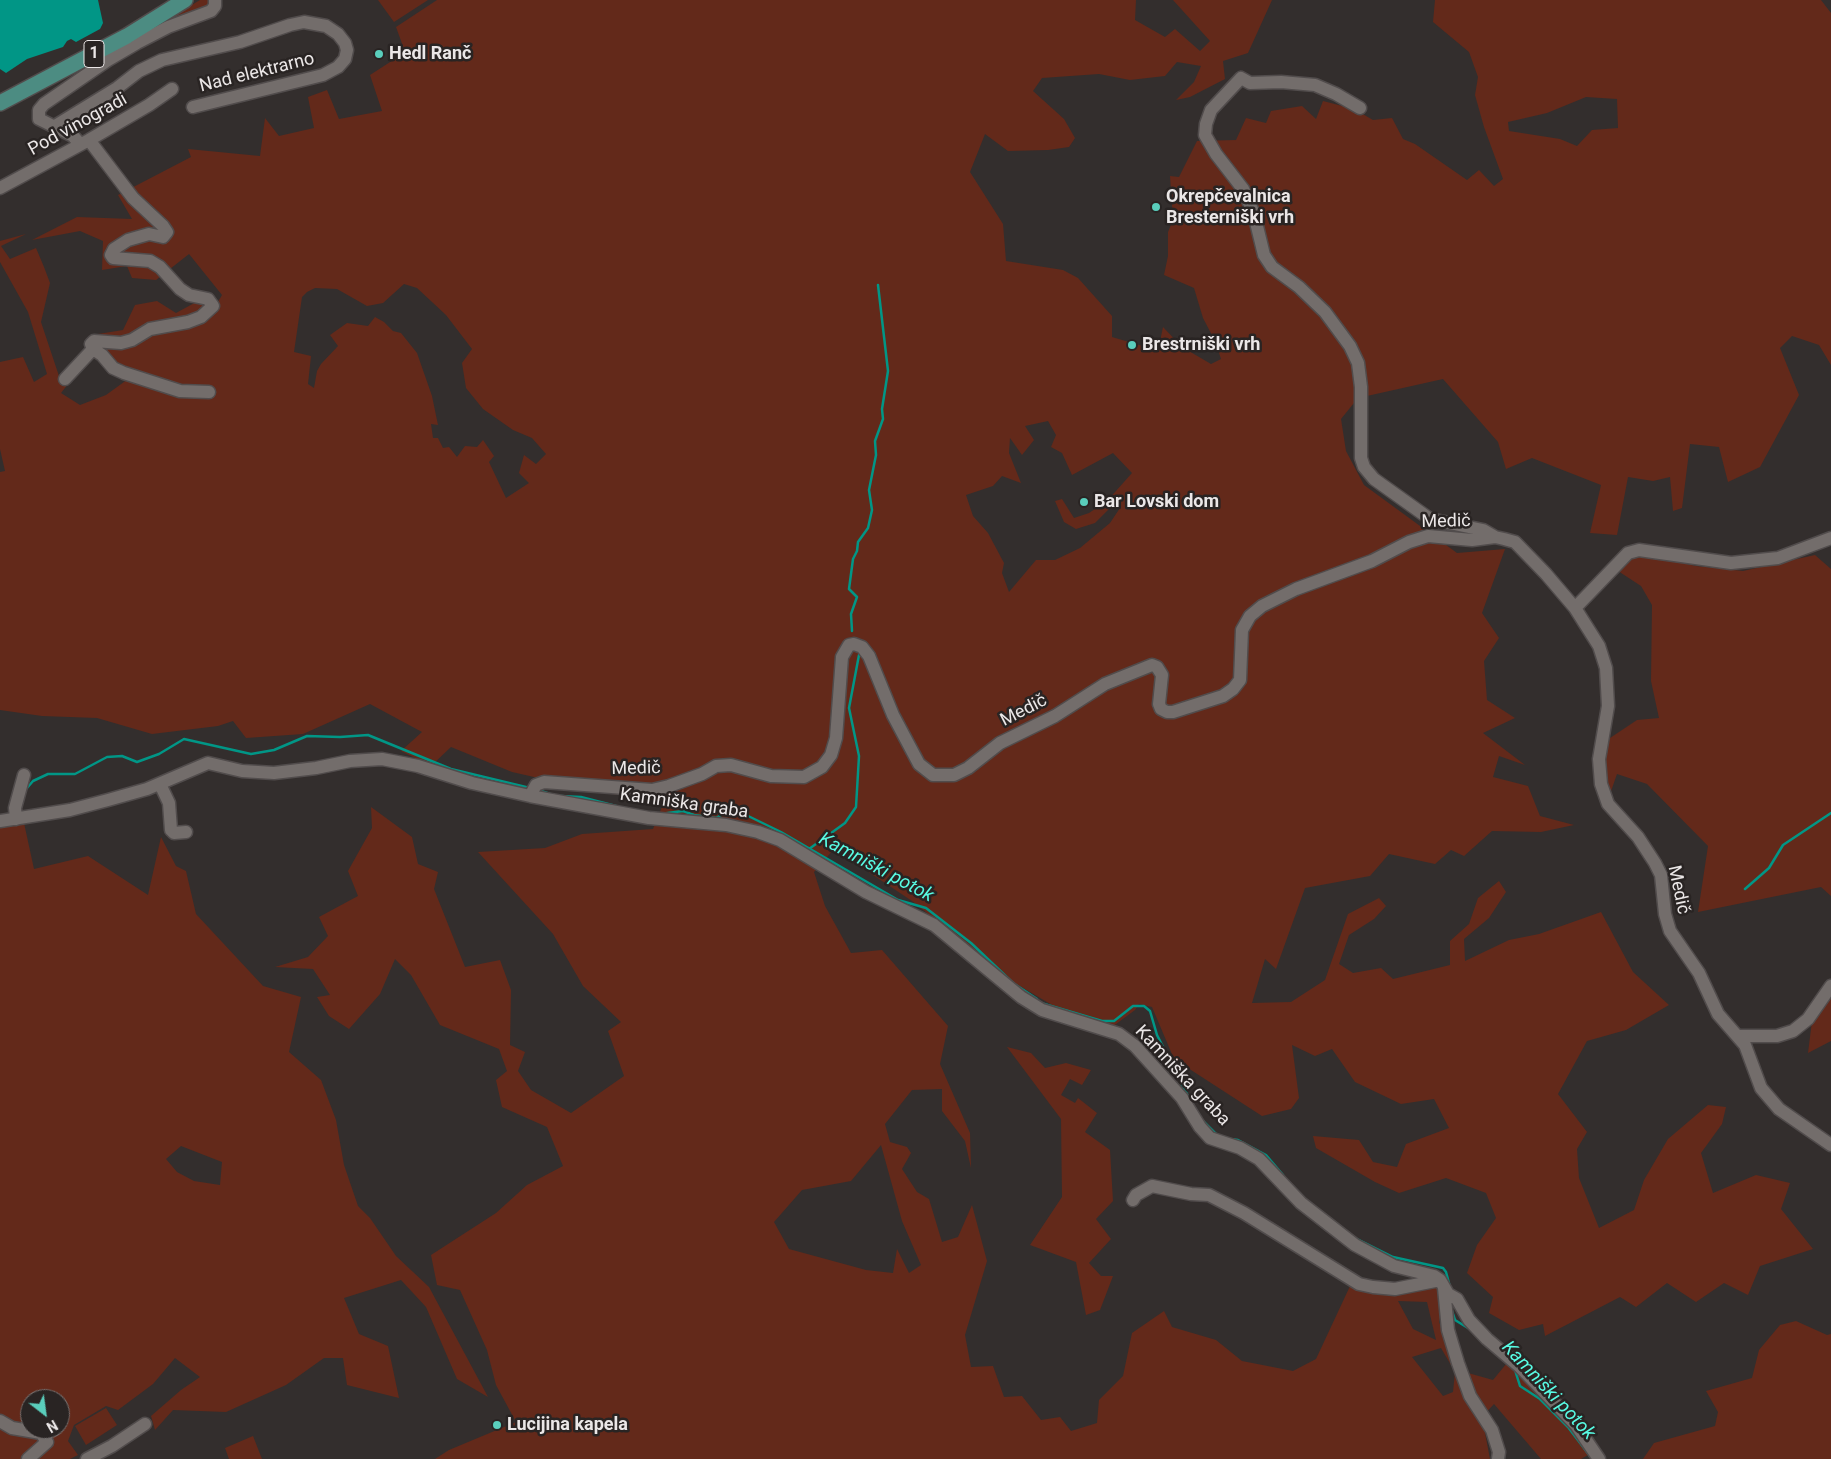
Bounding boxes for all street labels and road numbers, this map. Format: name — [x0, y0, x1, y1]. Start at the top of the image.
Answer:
road number: 1 — [84, 41, 104, 68]
street label: Nad elektrarno — [197, 48, 317, 98]
street label: Pod vinogradi — [25, 89, 131, 161]
street label: Medič — [1421, 511, 1471, 533]
street label: Medič — [997, 690, 1051, 732]
street label: Medič — [611, 758, 661, 780]
street label: Kamniška graba — [618, 784, 750, 824]
street label: Medič — [1662, 864, 1694, 916]
street label: Kamniška graba — [1130, 1021, 1234, 1131]

